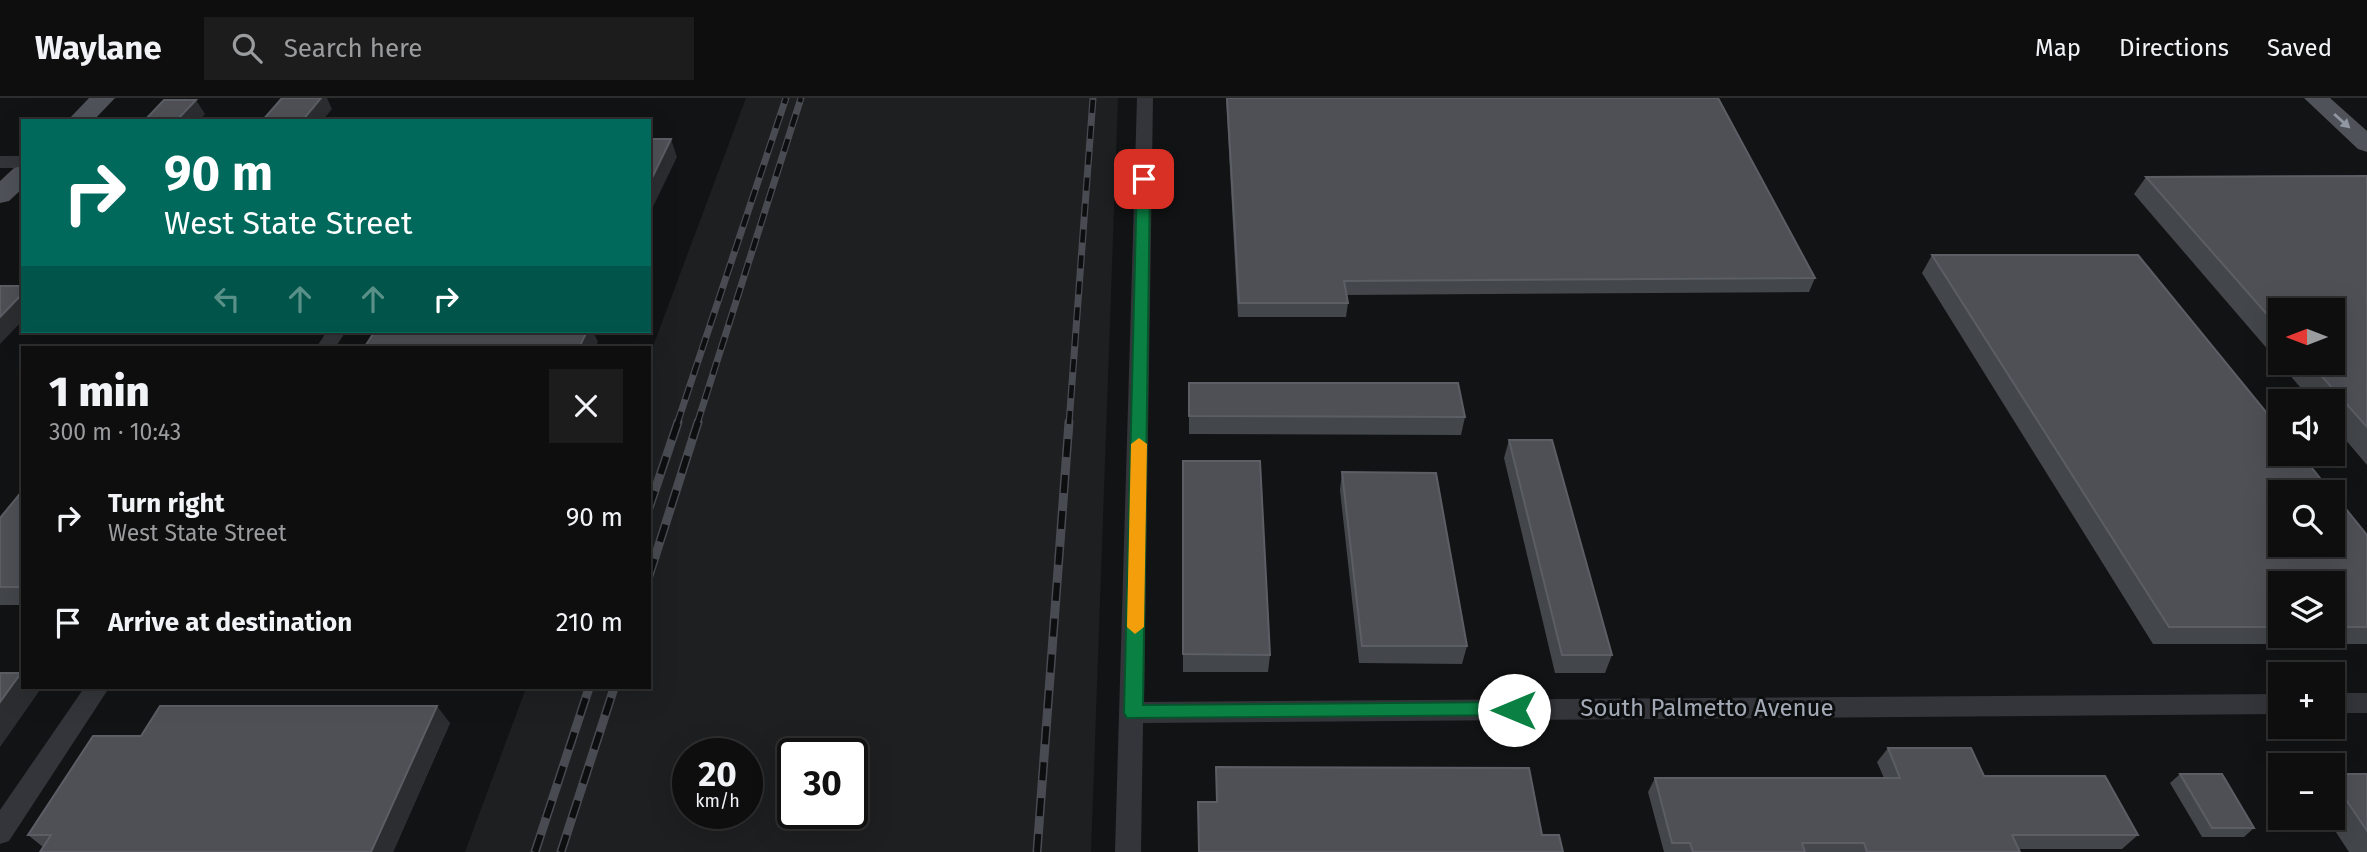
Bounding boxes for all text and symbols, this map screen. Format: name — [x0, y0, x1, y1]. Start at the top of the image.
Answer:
search box — [204, 17, 694, 80]
text: Waylane — [35, 28, 162, 68]
icon: search — [228, 29, 266, 67]
text: Search here — [284, 33, 423, 64]
text: Map — [2035, 34, 2081, 62]
text: Directions — [2119, 34, 2229, 62]
text: Saved — [2267, 34, 2332, 62]
one-way arrow — [2333, 113, 2350, 128]
text: 90 m — [164, 144, 273, 203]
icon: right — [49, 147, 140, 238]
pin — [1114, 149, 1174, 209]
icon: arrive — [1125, 160, 1163, 198]
text: West State Street — [164, 204, 413, 242]
icon: left — [208, 280, 246, 318]
icon: ahead — [281, 280, 319, 318]
icon: ahead — [354, 280, 392, 318]
icon: right — [427, 280, 465, 318]
north arrow — [2268, 298, 2345, 374]
map controls — [2268, 298, 2345, 830]
text: 1 min — [49, 367, 150, 417]
button: close — [549, 369, 623, 443]
button: sound — [2268, 389, 2345, 466]
text: 300 m · 10:43 — [49, 418, 181, 446]
button: search — [2268, 480, 2345, 557]
text: Turn right — [108, 488, 225, 519]
icon: right — [49, 499, 87, 537]
text: 90 m — [566, 502, 623, 533]
text: West State Street — [108, 519, 287, 547]
button: layers — [2268, 571, 2345, 648]
icon: arrive — [49, 604, 87, 642]
text: Arrive at destination — [108, 607, 352, 638]
text: 210 m — [556, 607, 623, 638]
button: + — [2268, 662, 2345, 739]
position arrow — [1477, 673, 1551, 747]
street label: South Palmetto Avenue — [1580, 694, 1834, 722]
speed limit sign: 30 — [777, 738, 868, 829]
text: 20 — [698, 753, 737, 795]
button: − — [2268, 753, 2345, 830]
text: km/h — [695, 790, 740, 812]

